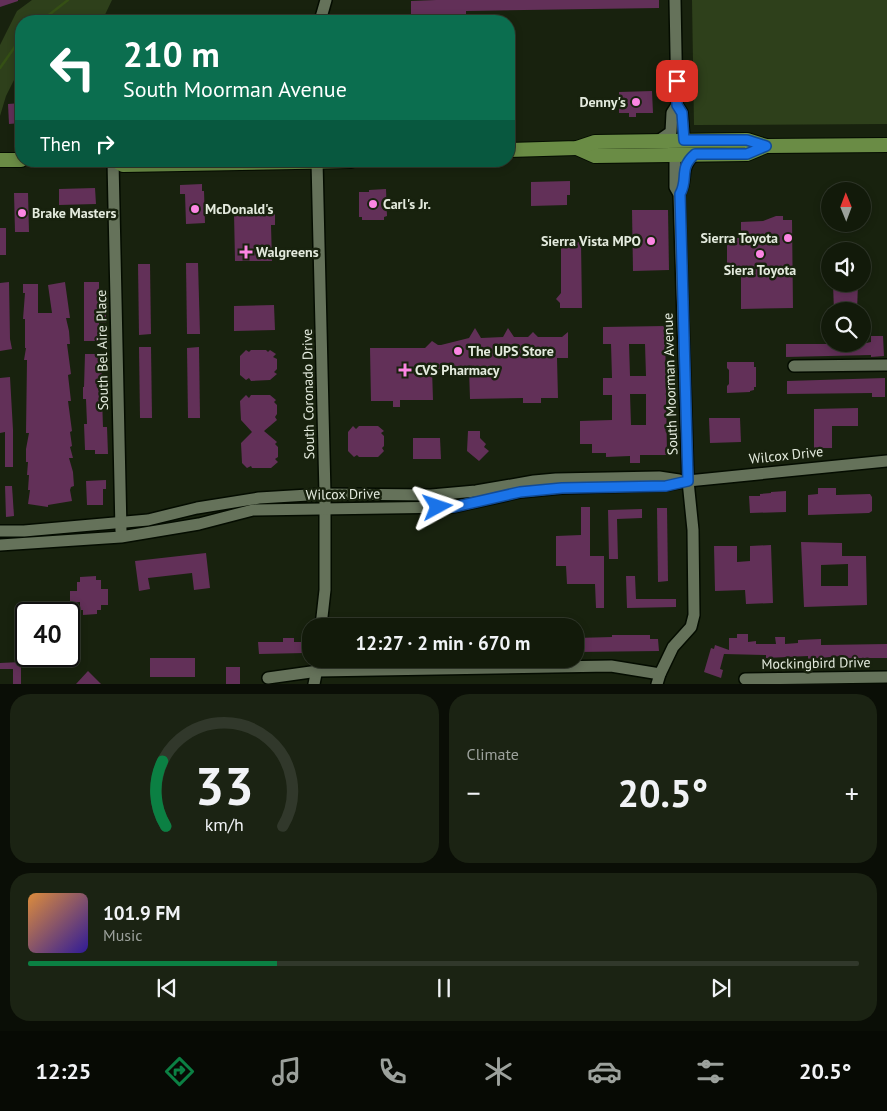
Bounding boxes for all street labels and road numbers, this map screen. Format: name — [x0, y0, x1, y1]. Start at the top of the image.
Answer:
street label: South Bel Aire Place — [92, 289, 112, 411]
street label: South Moorman Avenue — [659, 313, 681, 455]
street label: South Coronado Drive — [298, 329, 318, 459]
street label: Wilcox Drive — [748, 442, 824, 468]
street label: Wilcox Drive — [306, 484, 380, 504]
street label: Mockingbird Drive — [761, 653, 871, 673]

